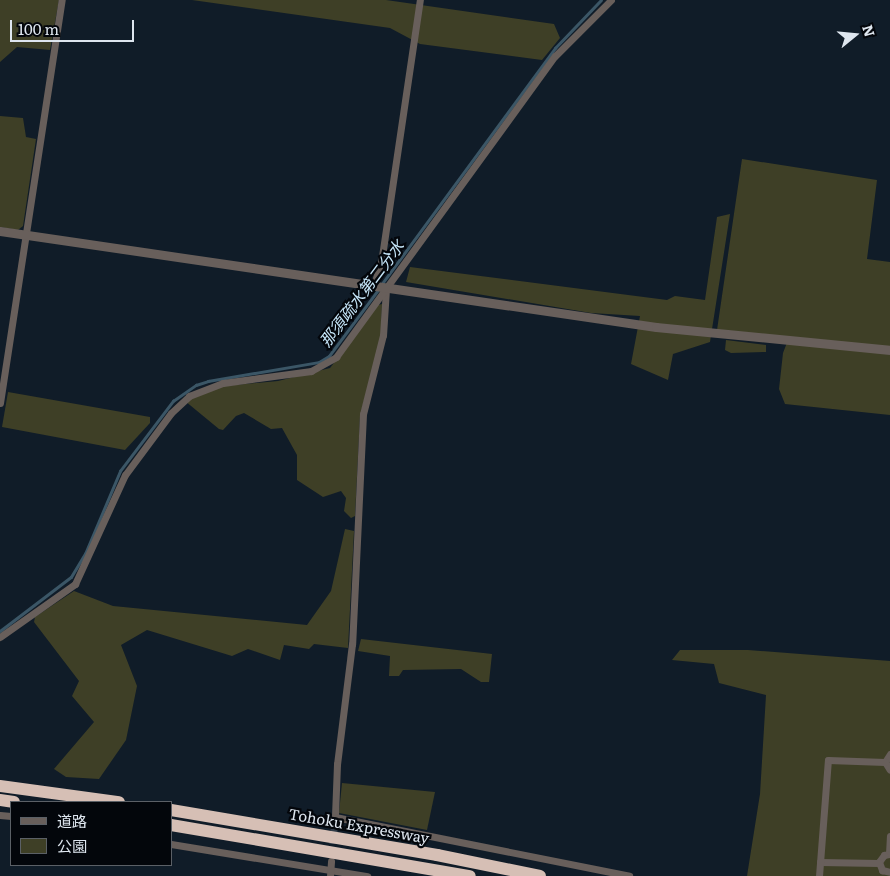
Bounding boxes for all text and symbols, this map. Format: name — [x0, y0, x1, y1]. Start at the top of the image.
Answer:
scale bar — [12, 10, 136, 42]
north arrow — [830, 10, 880, 60]
text: 100 m — [18, 17, 59, 40]
text: N — [858, 22, 881, 39]
water label: 那須疏水第二分水 — [315, 236, 407, 350]
legend — [10, 801, 172, 866]
street label: Tohoku Expressway — [287, 804, 431, 846]
text: 道路 — [57, 809, 87, 832]
text: 公園 — [57, 834, 87, 857]

